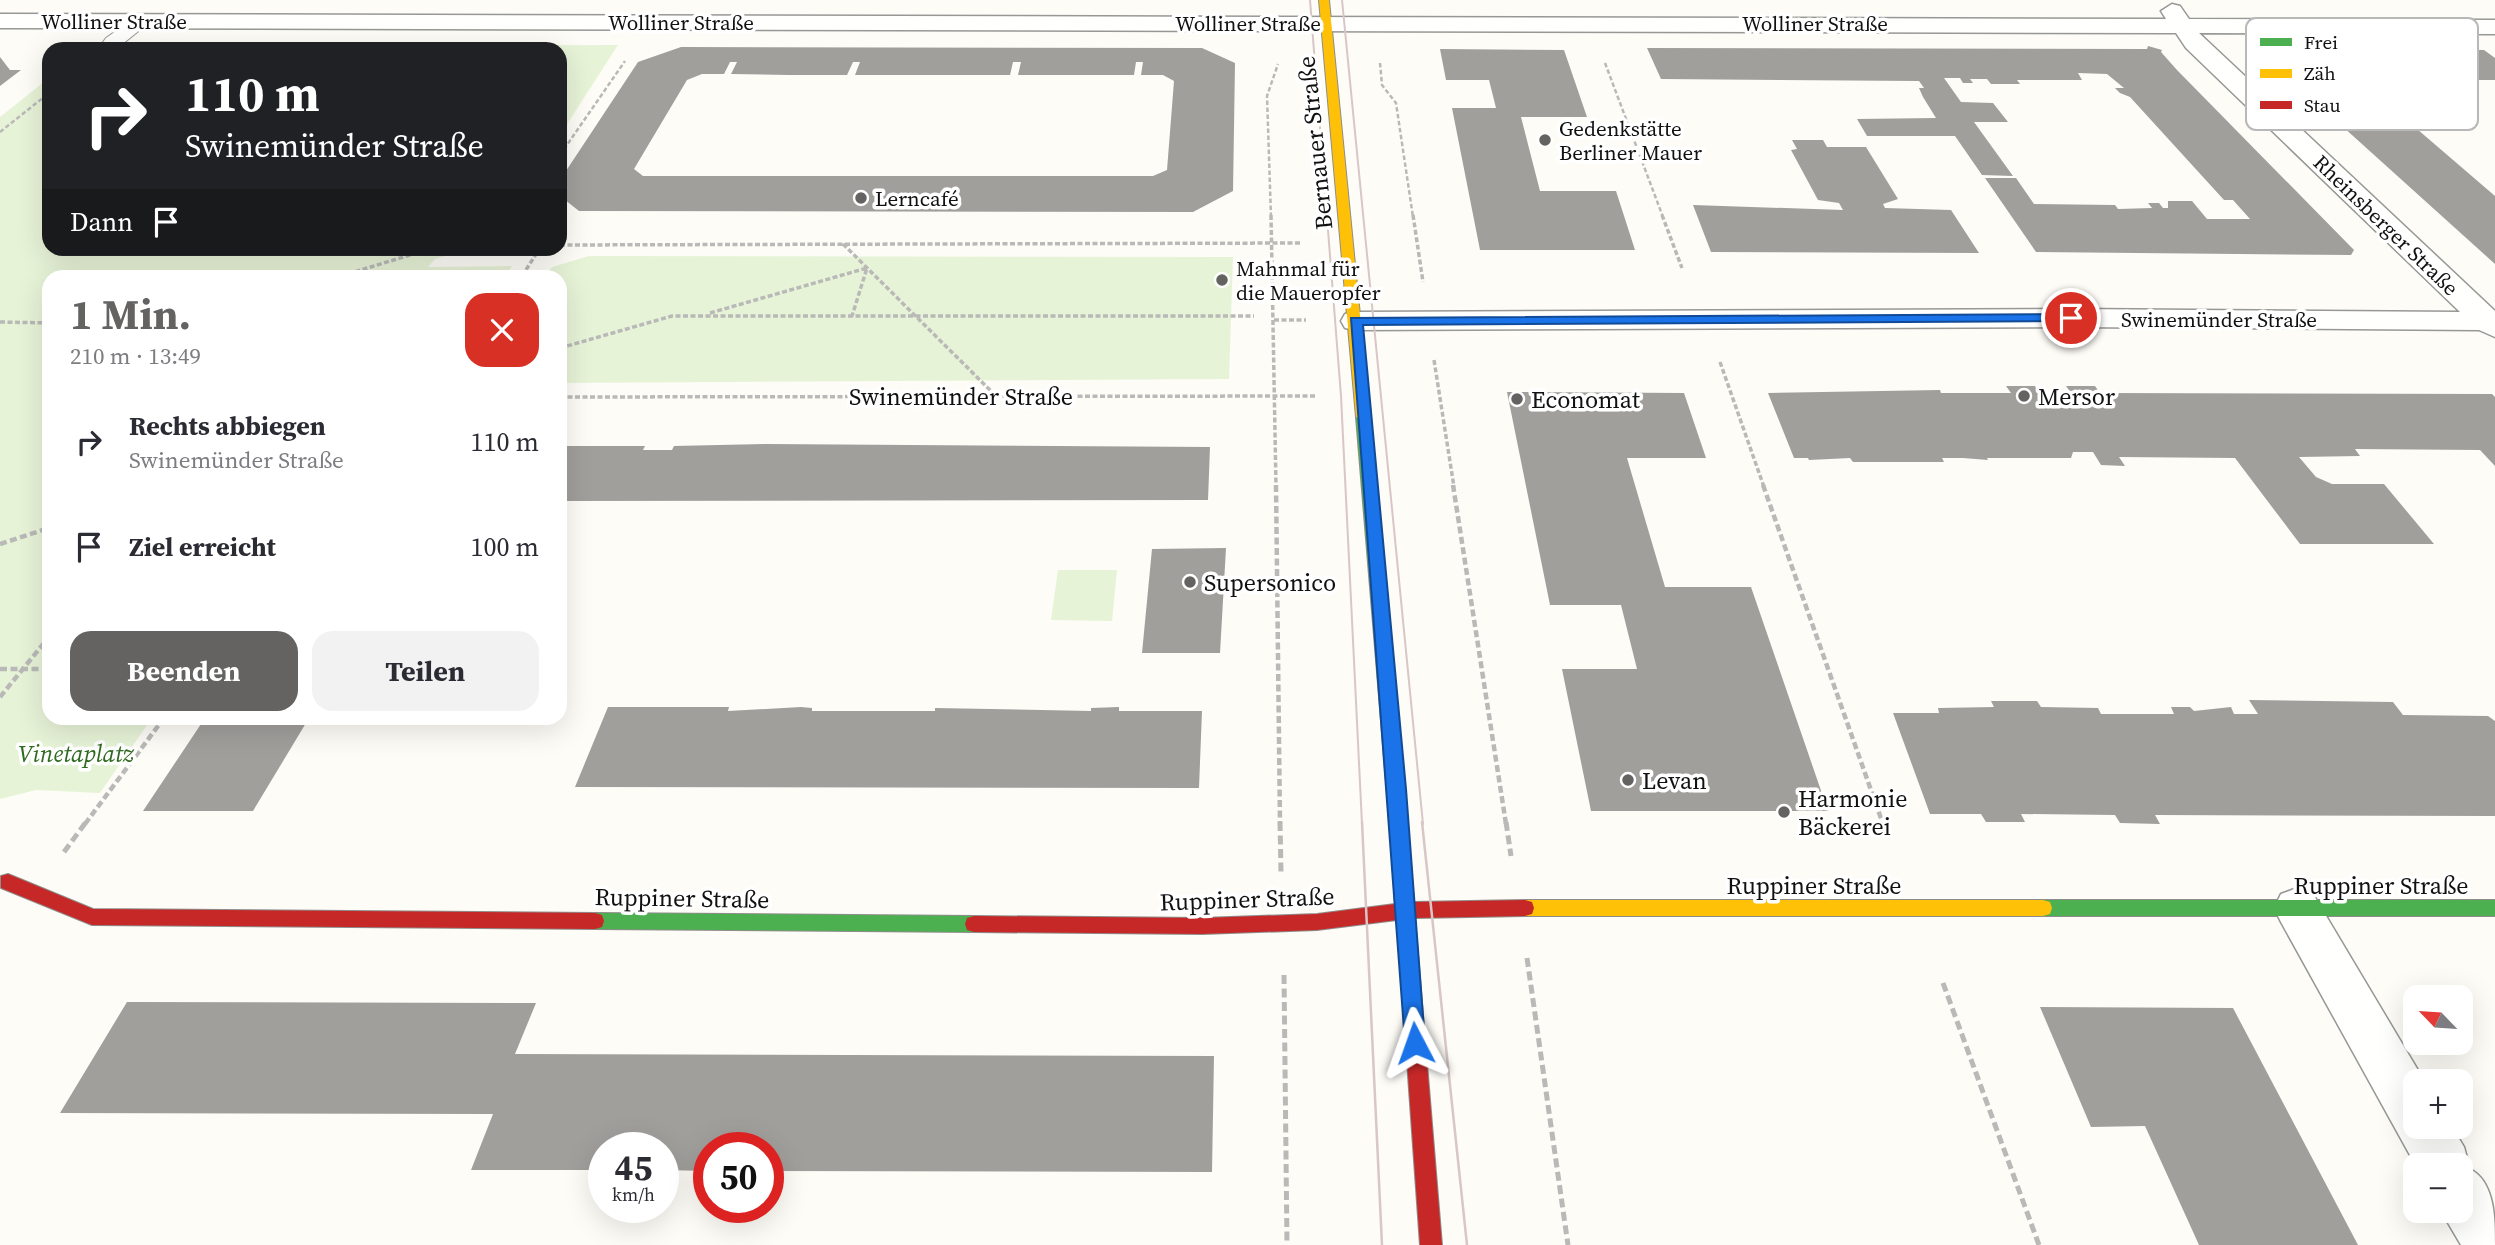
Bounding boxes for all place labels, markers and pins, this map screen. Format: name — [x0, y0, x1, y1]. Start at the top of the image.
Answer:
place label: Gedenkstätte Berliner Mauer — [1559, 114, 1702, 167]
marker: Gedenkstätte Berliner Mauer — [1537, 132, 1553, 148]
place label: Lerncafé — [875, 184, 959, 213]
marker: Lerncafé — [853, 190, 869, 206]
place label: Mahnmal für die Maueropfer — [1236, 254, 1381, 307]
marker: Mahnmal für die Maueropfer — [1214, 272, 1230, 288]
pin — [2041, 288, 2101, 348]
place label: Mersor — [2038, 380, 2115, 413]
place label: Economat — [1531, 383, 1640, 416]
marker: Mersor — [2016, 388, 2032, 404]
marker: Economat — [1509, 391, 1525, 407]
place label: Supersonico — [1204, 566, 1336, 599]
marker: Supersonico — [1182, 574, 1198, 590]
place label: Levan — [1642, 764, 1707, 797]
marker: Levan — [1620, 772, 1636, 788]
place label: Harmonie Bäckerei — [1798, 782, 1907, 843]
marker: Harmonie Bäckerei — [1776, 804, 1792, 820]

